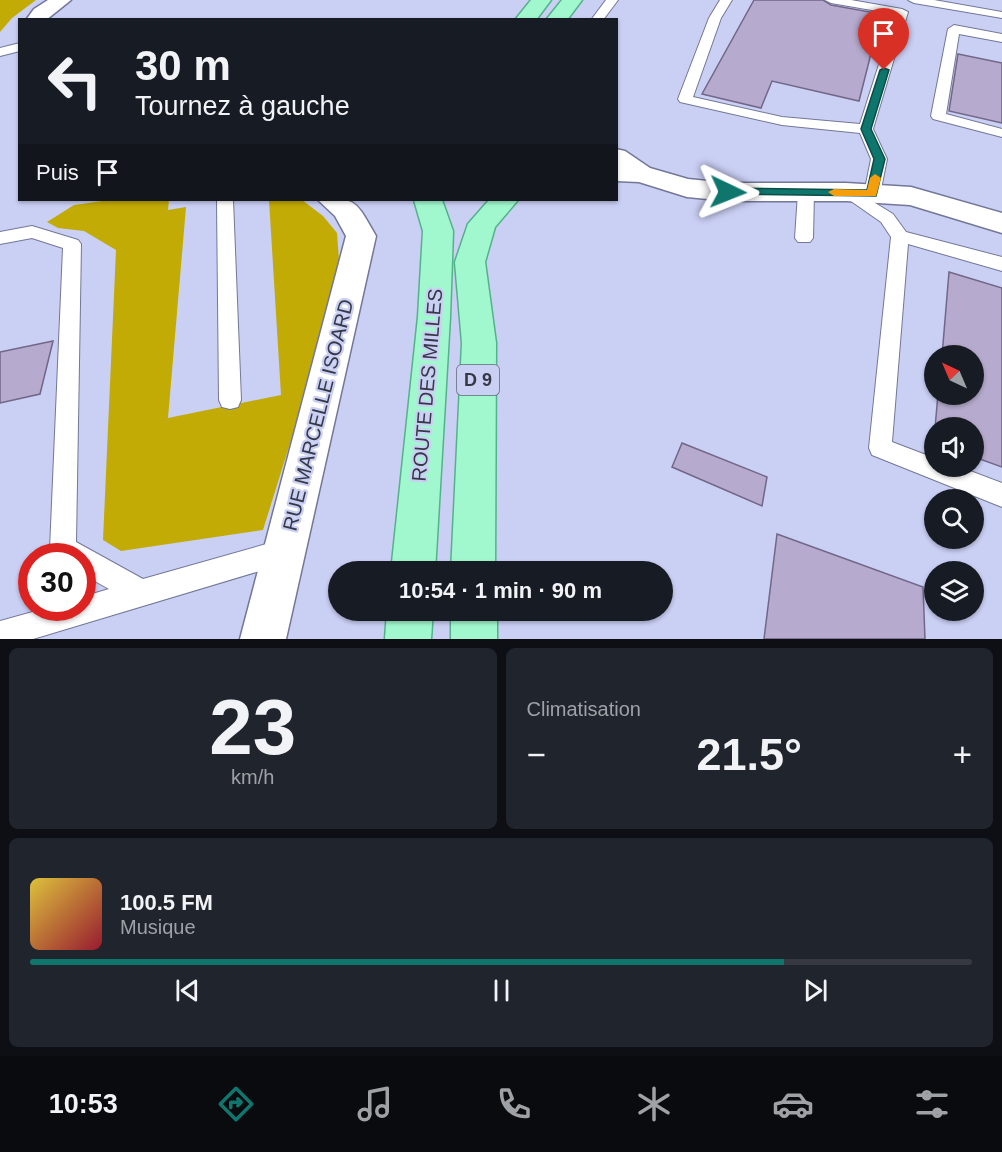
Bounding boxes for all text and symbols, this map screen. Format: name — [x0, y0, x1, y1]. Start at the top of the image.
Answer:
pin — [858, 8, 909, 70]
icon: arrive — [867, 17, 900, 50]
icon: left — [36, 42, 114, 120]
text: 30 m — [135, 42, 231, 89]
text: Tournez à gauche — [135, 91, 350, 121]
icon: arrive — [91, 156, 124, 189]
text: Puis — [36, 160, 79, 185]
position arrow — [696, 160, 760, 224]
street label: ROUTE DES MILLES — [408, 288, 446, 482]
street label: RUE MARCELLE ISOARD — [279, 297, 357, 533]
north arrow — [924, 345, 984, 405]
map controls — [924, 345, 984, 621]
road number: D 9 — [457, 365, 499, 395]
button: sound — [924, 417, 984, 477]
button: search — [924, 489, 984, 549]
speed limit sign: 30 — [18, 543, 96, 621]
button: layers — [924, 561, 984, 621]
text: 10:54 · 1 min · 90 m — [399, 578, 602, 603]
text: 23 — [209, 683, 296, 771]
text: Climatisation — [527, 698, 641, 720]
text: 21.5° — [696, 729, 802, 780]
text: − — [527, 736, 546, 773]
text: + — [953, 736, 972, 773]
text: km/h — [231, 766, 274, 788]
text: 100.5 FM — [120, 890, 213, 915]
text: Musique — [120, 916, 196, 938]
icon: previous — [171, 974, 204, 1007]
icon: pause — [485, 974, 518, 1007]
icon: next — [799, 974, 832, 1007]
icon: directions — [215, 1083, 257, 1125]
icon: music — [354, 1083, 396, 1125]
icon: phone — [493, 1083, 535, 1125]
icon: climate — [633, 1083, 675, 1125]
icon: car — [772, 1083, 814, 1125]
icon: filters — [911, 1083, 953, 1125]
text: 10:53 — [49, 1089, 118, 1119]

